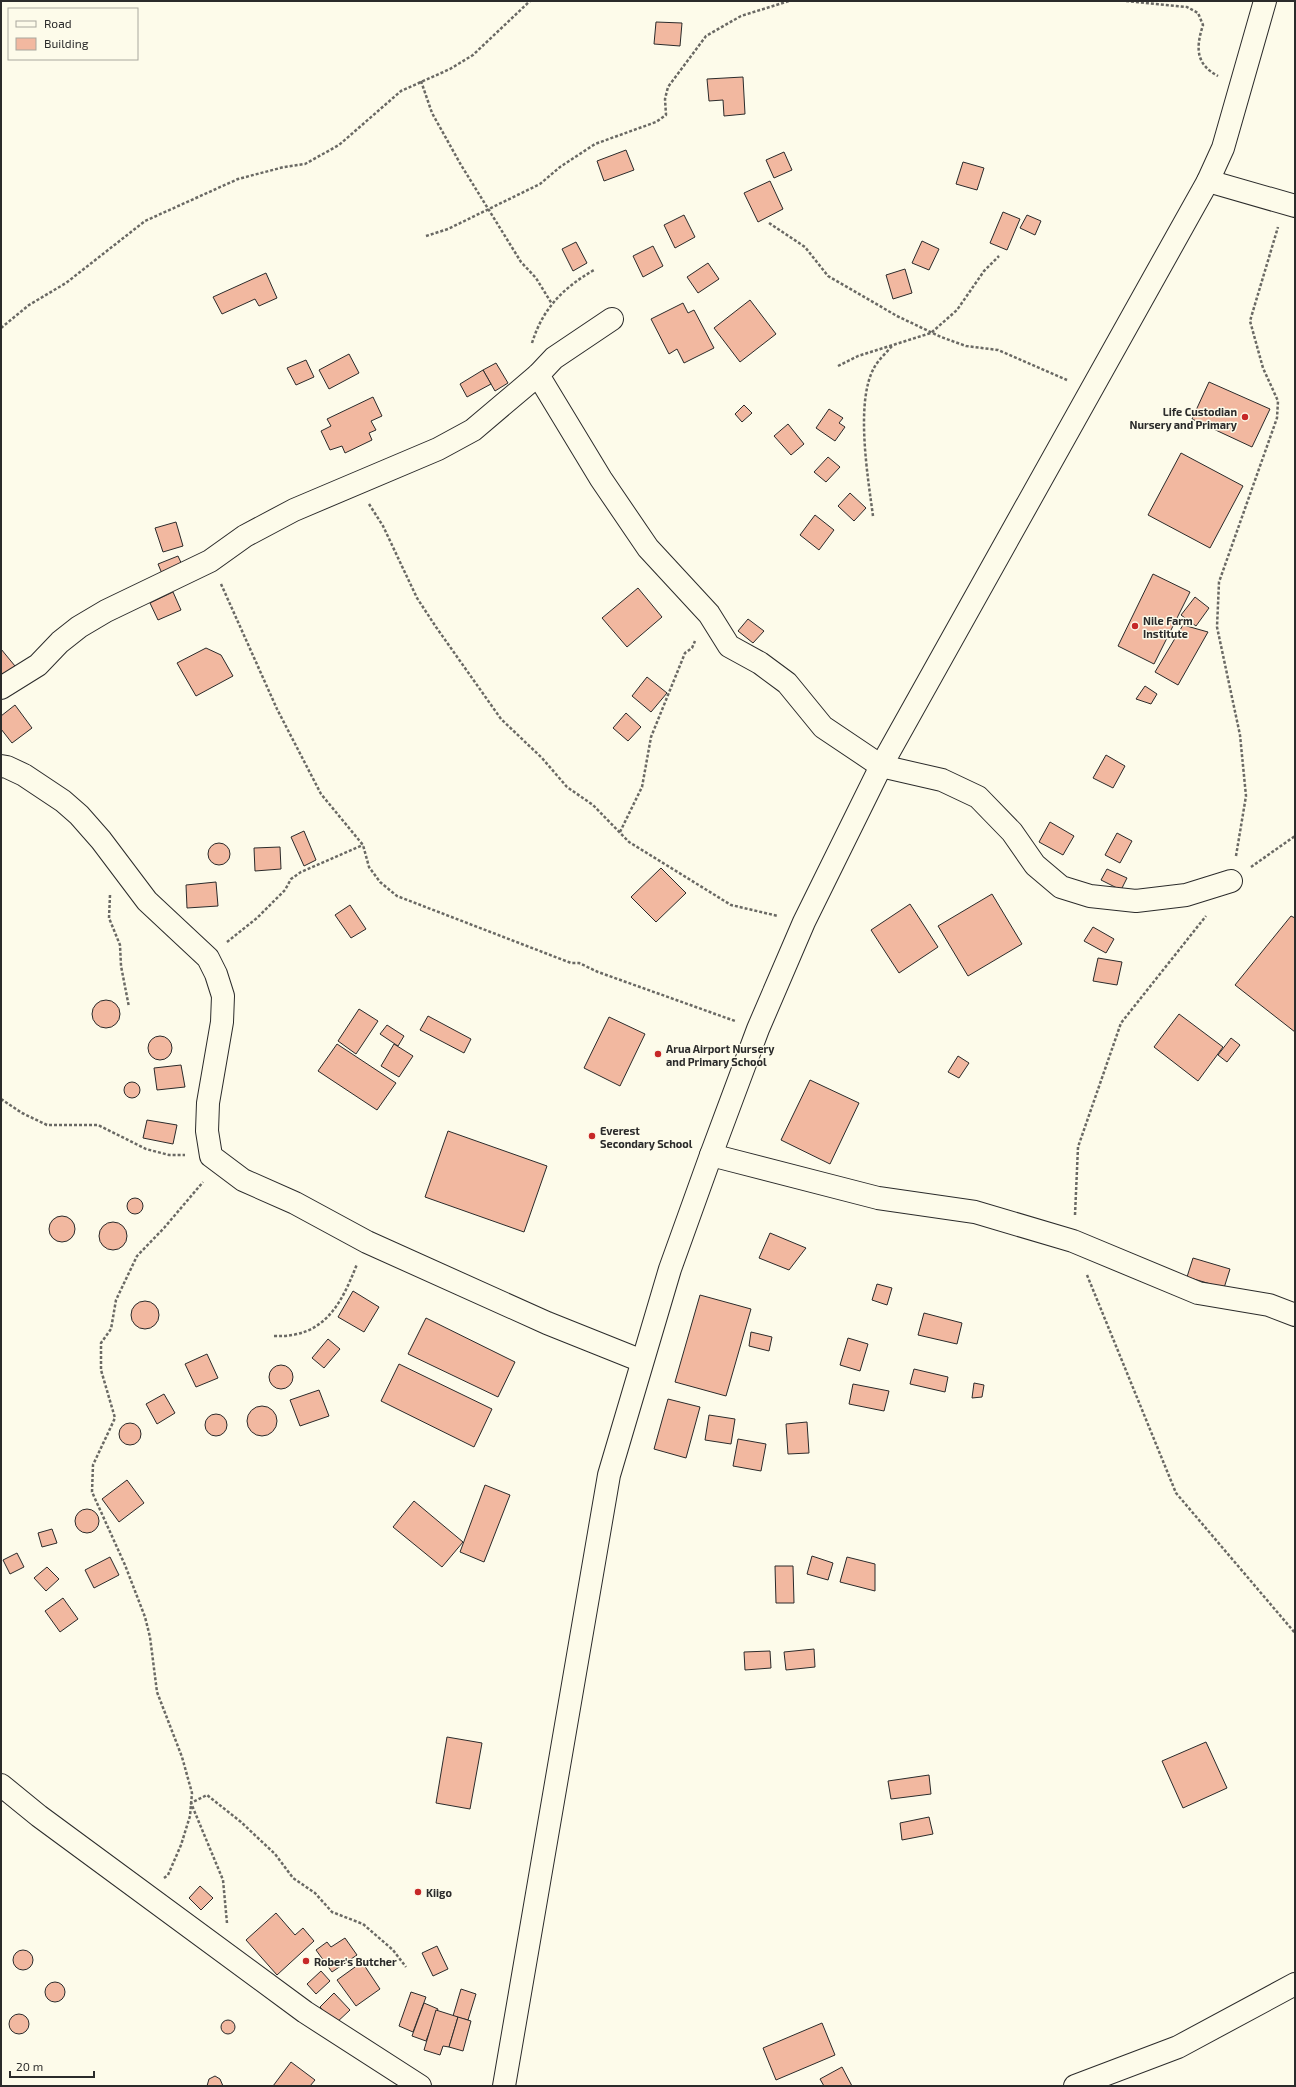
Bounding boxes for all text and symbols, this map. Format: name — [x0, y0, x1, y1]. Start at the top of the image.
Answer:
legend — [8, 8, 138, 60]
text: Road — [44, 16, 72, 30]
text: Building — [44, 36, 89, 50]
place label: Life Custodian Nursery and Primary — [1129, 405, 1238, 432]
marker: Life Custodian Nursery and Primary — [1240, 412, 1250, 422]
place label: Nile Farm Institute — [1143, 614, 1193, 640]
marker: Nile Farm Institute — [1130, 621, 1140, 631]
place label: Arua Airport Nursery and Primary School — [666, 1042, 775, 1069]
marker: Arua Airport Nursery and Primary School — [653, 1049, 663, 1059]
place label: Everest Secondary School — [600, 1124, 693, 1151]
marker: Everest Secondary School — [587, 1131, 597, 1141]
place label: Kiigo — [426, 1886, 452, 1899]
marker: Kiigo — [413, 1887, 423, 1897]
place label: Rober's Butcher — [314, 1955, 397, 1968]
marker: Rober's Butcher — [301, 1956, 311, 1966]
scale bar — [10, 2053, 94, 2079]
text: 20 m — [16, 2059, 43, 2073]

